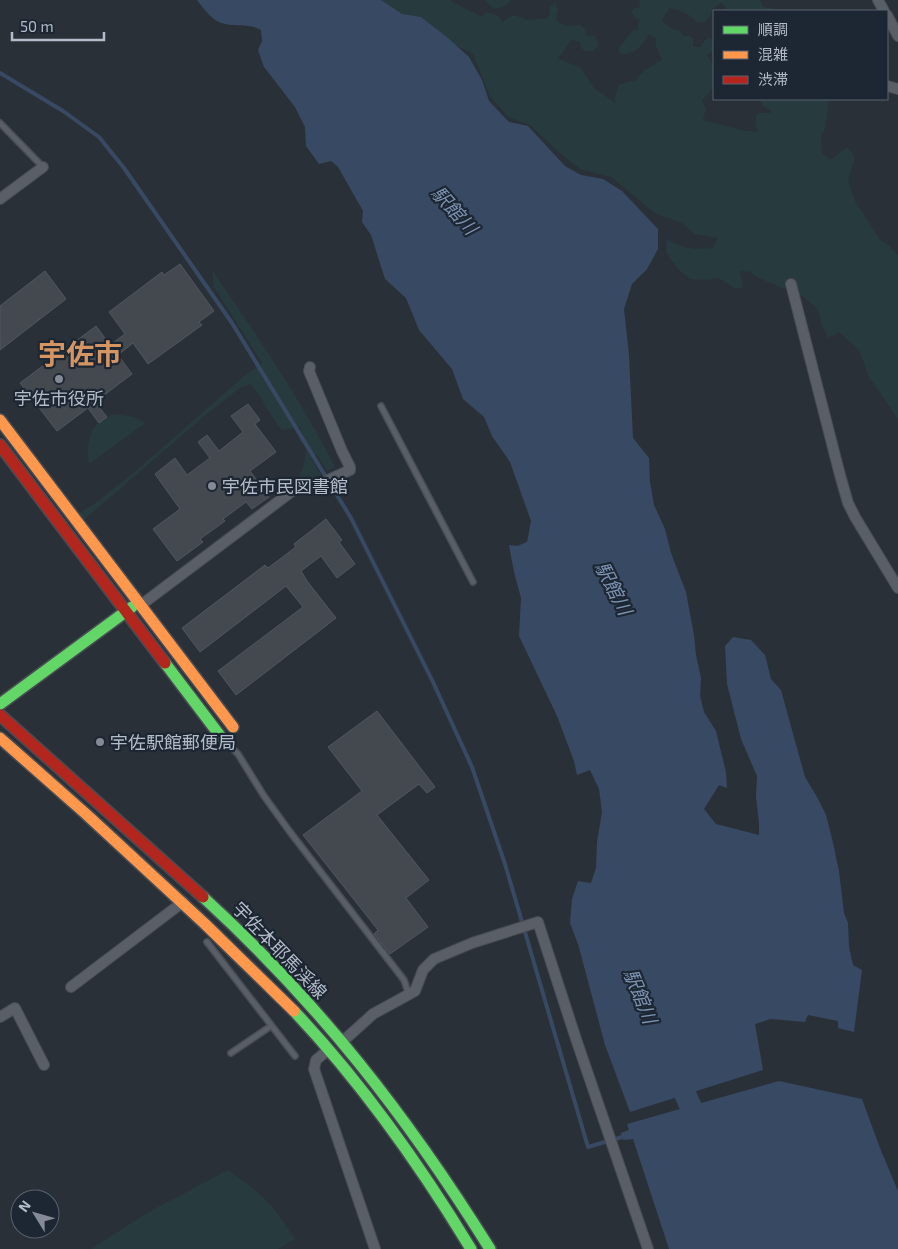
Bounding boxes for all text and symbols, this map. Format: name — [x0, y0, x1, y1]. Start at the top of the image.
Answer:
scale bar — [12, 10, 105, 42]
legend — [713, 10, 888, 100]
text: 50 m — [20, 17, 54, 35]
text: 順調 — [758, 20, 788, 38]
text: 混雑 — [758, 45, 788, 63]
text: 渋滞 — [758, 70, 788, 88]
water label: 駅館川 — [427, 181, 484, 240]
district label: 宇佐市 — [38, 336, 122, 370]
marker: 宇佐市役所 — [53, 373, 65, 385]
place label: 宇佐市役所 — [14, 387, 104, 409]
place label: 宇佐市民図書館 — [222, 475, 348, 497]
marker: 宇佐市民図書館 — [206, 480, 218, 492]
water label: 駅館川 — [591, 557, 638, 620]
place label: 宇佐駅館郵便局 — [110, 731, 236, 753]
marker: 宇佐駅館郵便局 — [94, 736, 106, 748]
street label: 宇佐本耶馬渓線 — [228, 897, 332, 1003]
water label: 駅館川 — [620, 965, 663, 1029]
north arrow — [10, 1189, 60, 1239]
text: N — [14, 1197, 34, 1215]

